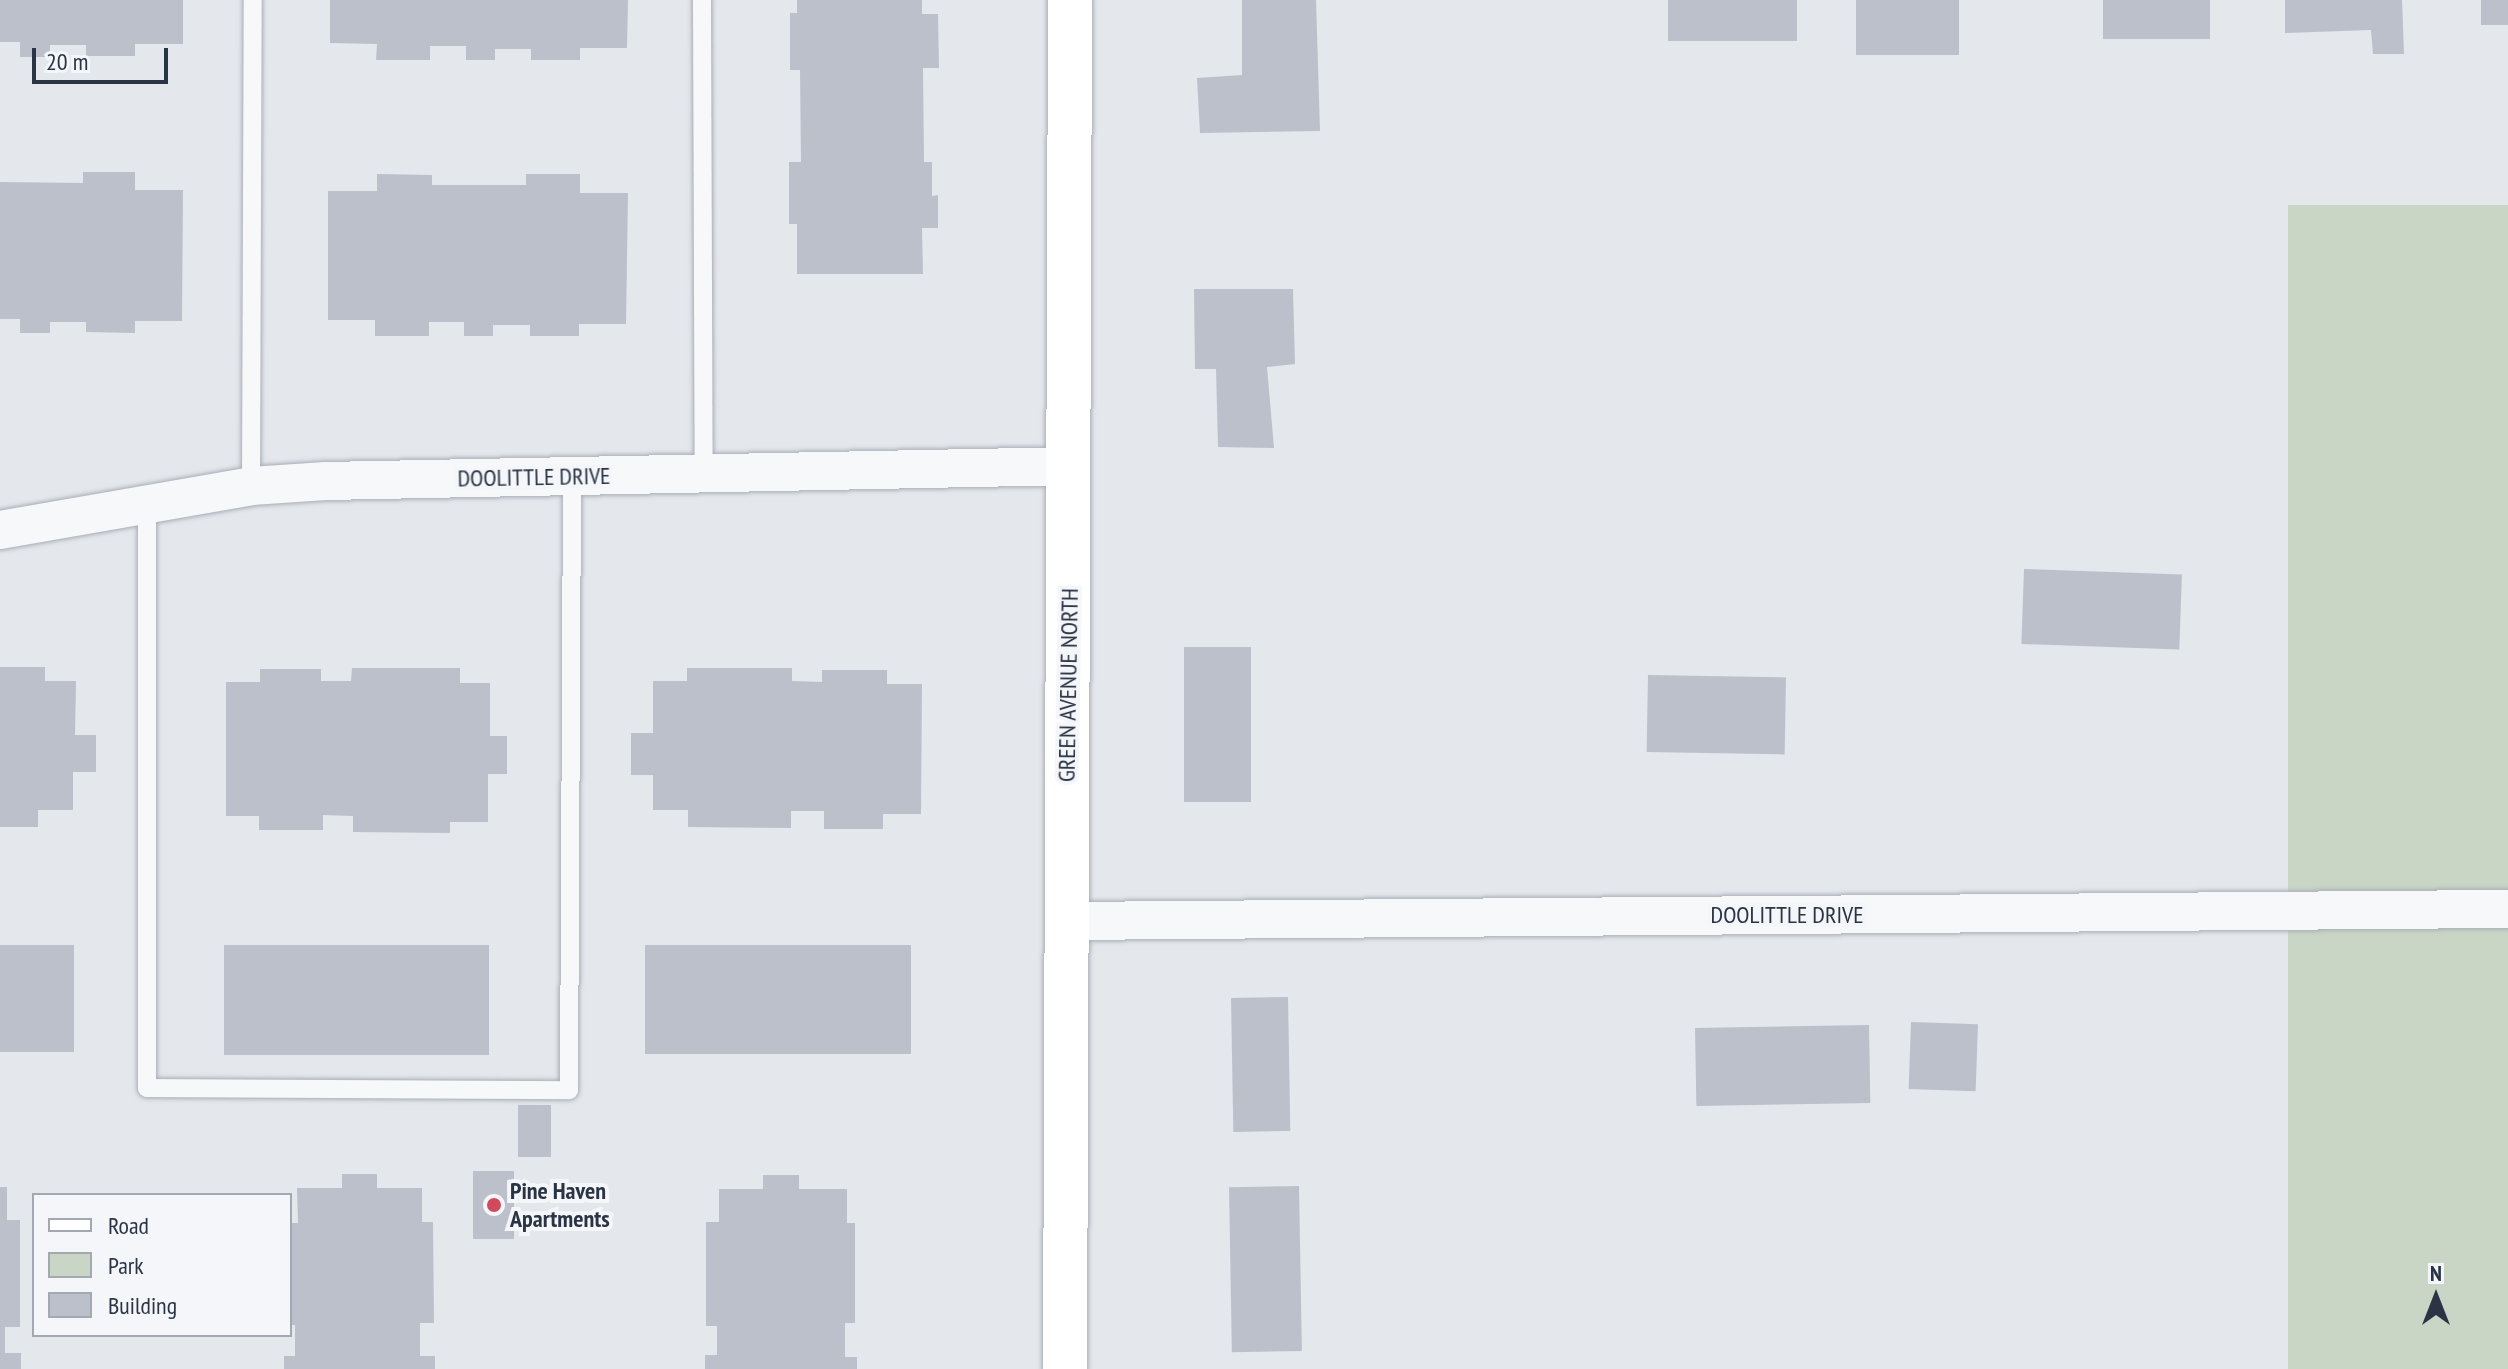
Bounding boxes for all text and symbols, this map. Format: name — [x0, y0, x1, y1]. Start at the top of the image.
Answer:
scale bar — [36, 32, 172, 82]
text: 20 m — [46, 46, 88, 77]
street label: DOOLITTLE DRIVE — [457, 461, 611, 493]
street label: GREEN AVENUE NORTH — [1052, 587, 1084, 783]
street label: DOOLITTLE DRIVE — [1711, 901, 1863, 929]
place label: Pine Haven Apartments — [510, 1177, 610, 1233]
legend — [32, 1193, 292, 1337]
marker: Pine Haven Apartments — [485, 1196, 503, 1214]
text: Road — [108, 1210, 149, 1241]
text: Park — [108, 1250, 144, 1281]
north arrow — [2396, 1257, 2476, 1337]
text: N — [2430, 1259, 2442, 1287]
text: Building — [108, 1290, 177, 1321]

